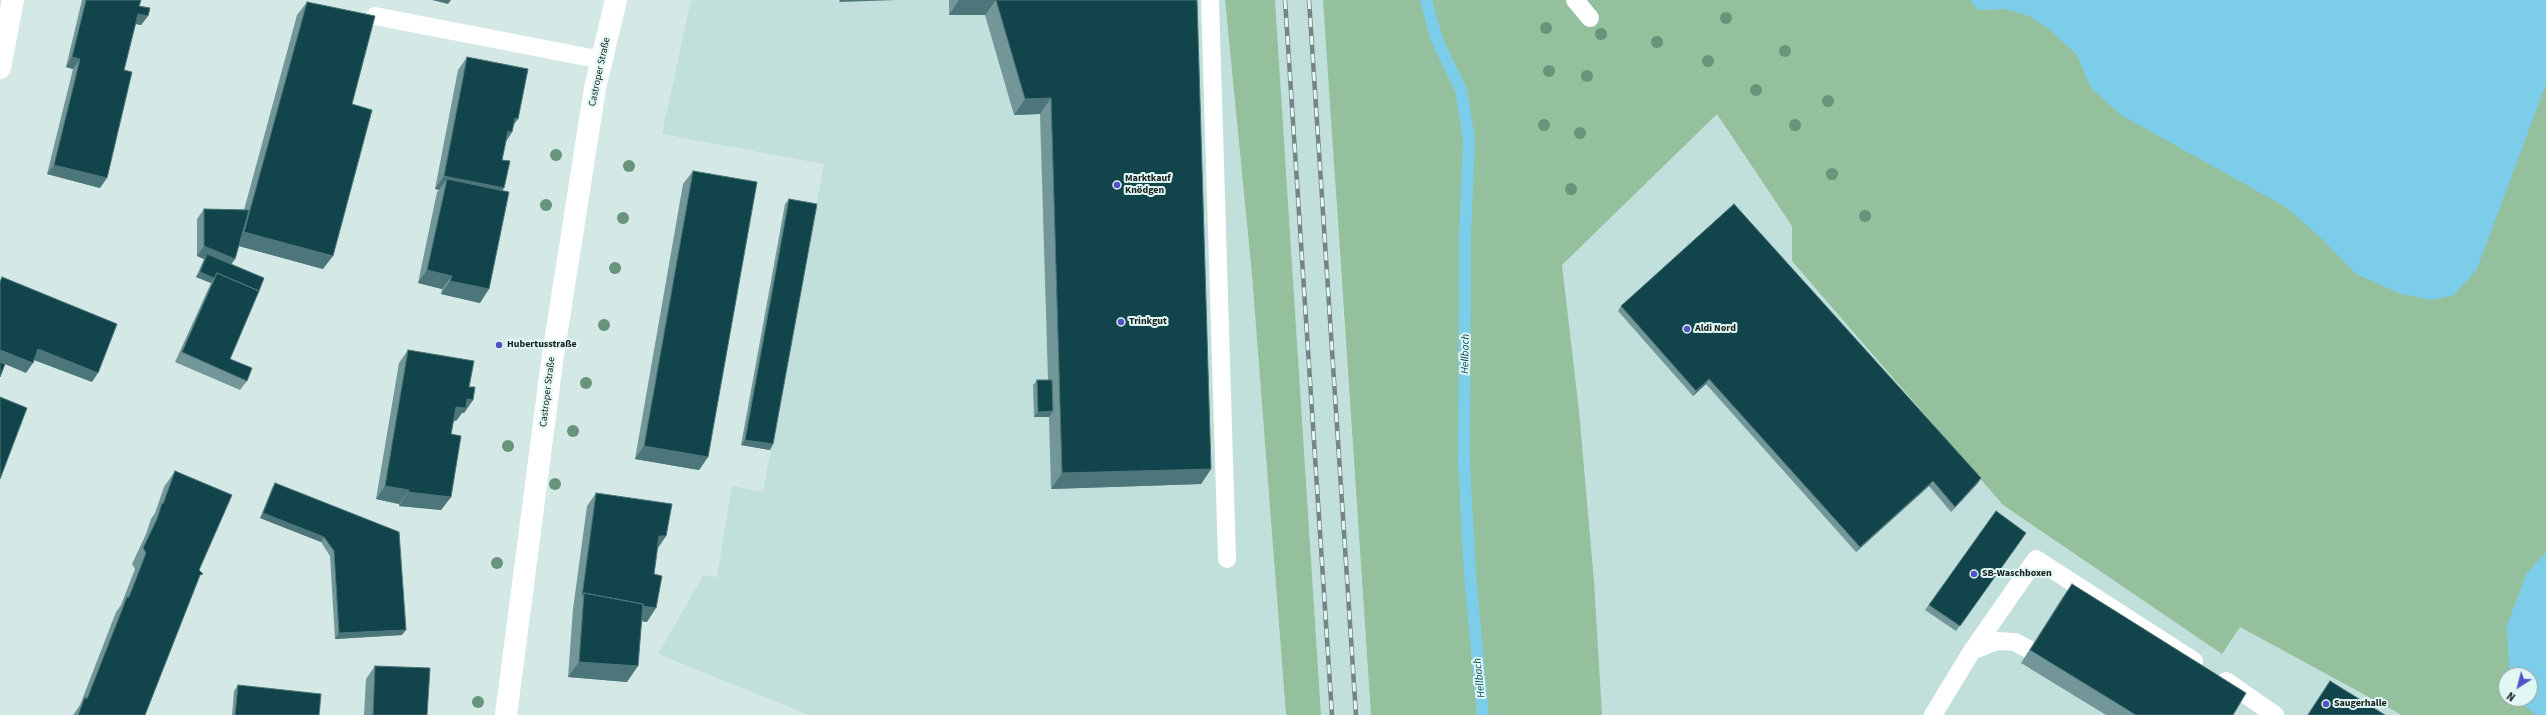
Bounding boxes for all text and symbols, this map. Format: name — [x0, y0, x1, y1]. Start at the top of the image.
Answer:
street label: Castroper Straße — [587, 36, 613, 108]
place label: Marktkauf Knödgen — [1125, 173, 1171, 196]
marker: Marktkauf Knödgen — [1112, 180, 1122, 190]
place label: Trinkgut — [1129, 316, 1167, 328]
marker: Trinkgut — [1116, 317, 1126, 327]
place label: Aldi Nord — [1695, 323, 1736, 335]
marker: Aldi Nord — [1682, 324, 1692, 334]
water label: Hellbach — [1459, 334, 1473, 374]
place label: Hubertusstraße — [507, 339, 577, 351]
marker: Hubertusstraße — [494, 340, 504, 350]
street label: Castroper Straße — [538, 356, 558, 428]
place label: SB-Waschboxen — [1982, 568, 2052, 580]
marker: SB-Waschboxen — [1969, 569, 1979, 579]
water label: Hellbach — [1471, 657, 1489, 699]
north arrow — [2498, 667, 2538, 707]
text: N — [2504, 688, 2519, 705]
place label: Saugerhalle — [2334, 698, 2387, 710]
marker: Saugerhalle — [2321, 699, 2331, 709]

